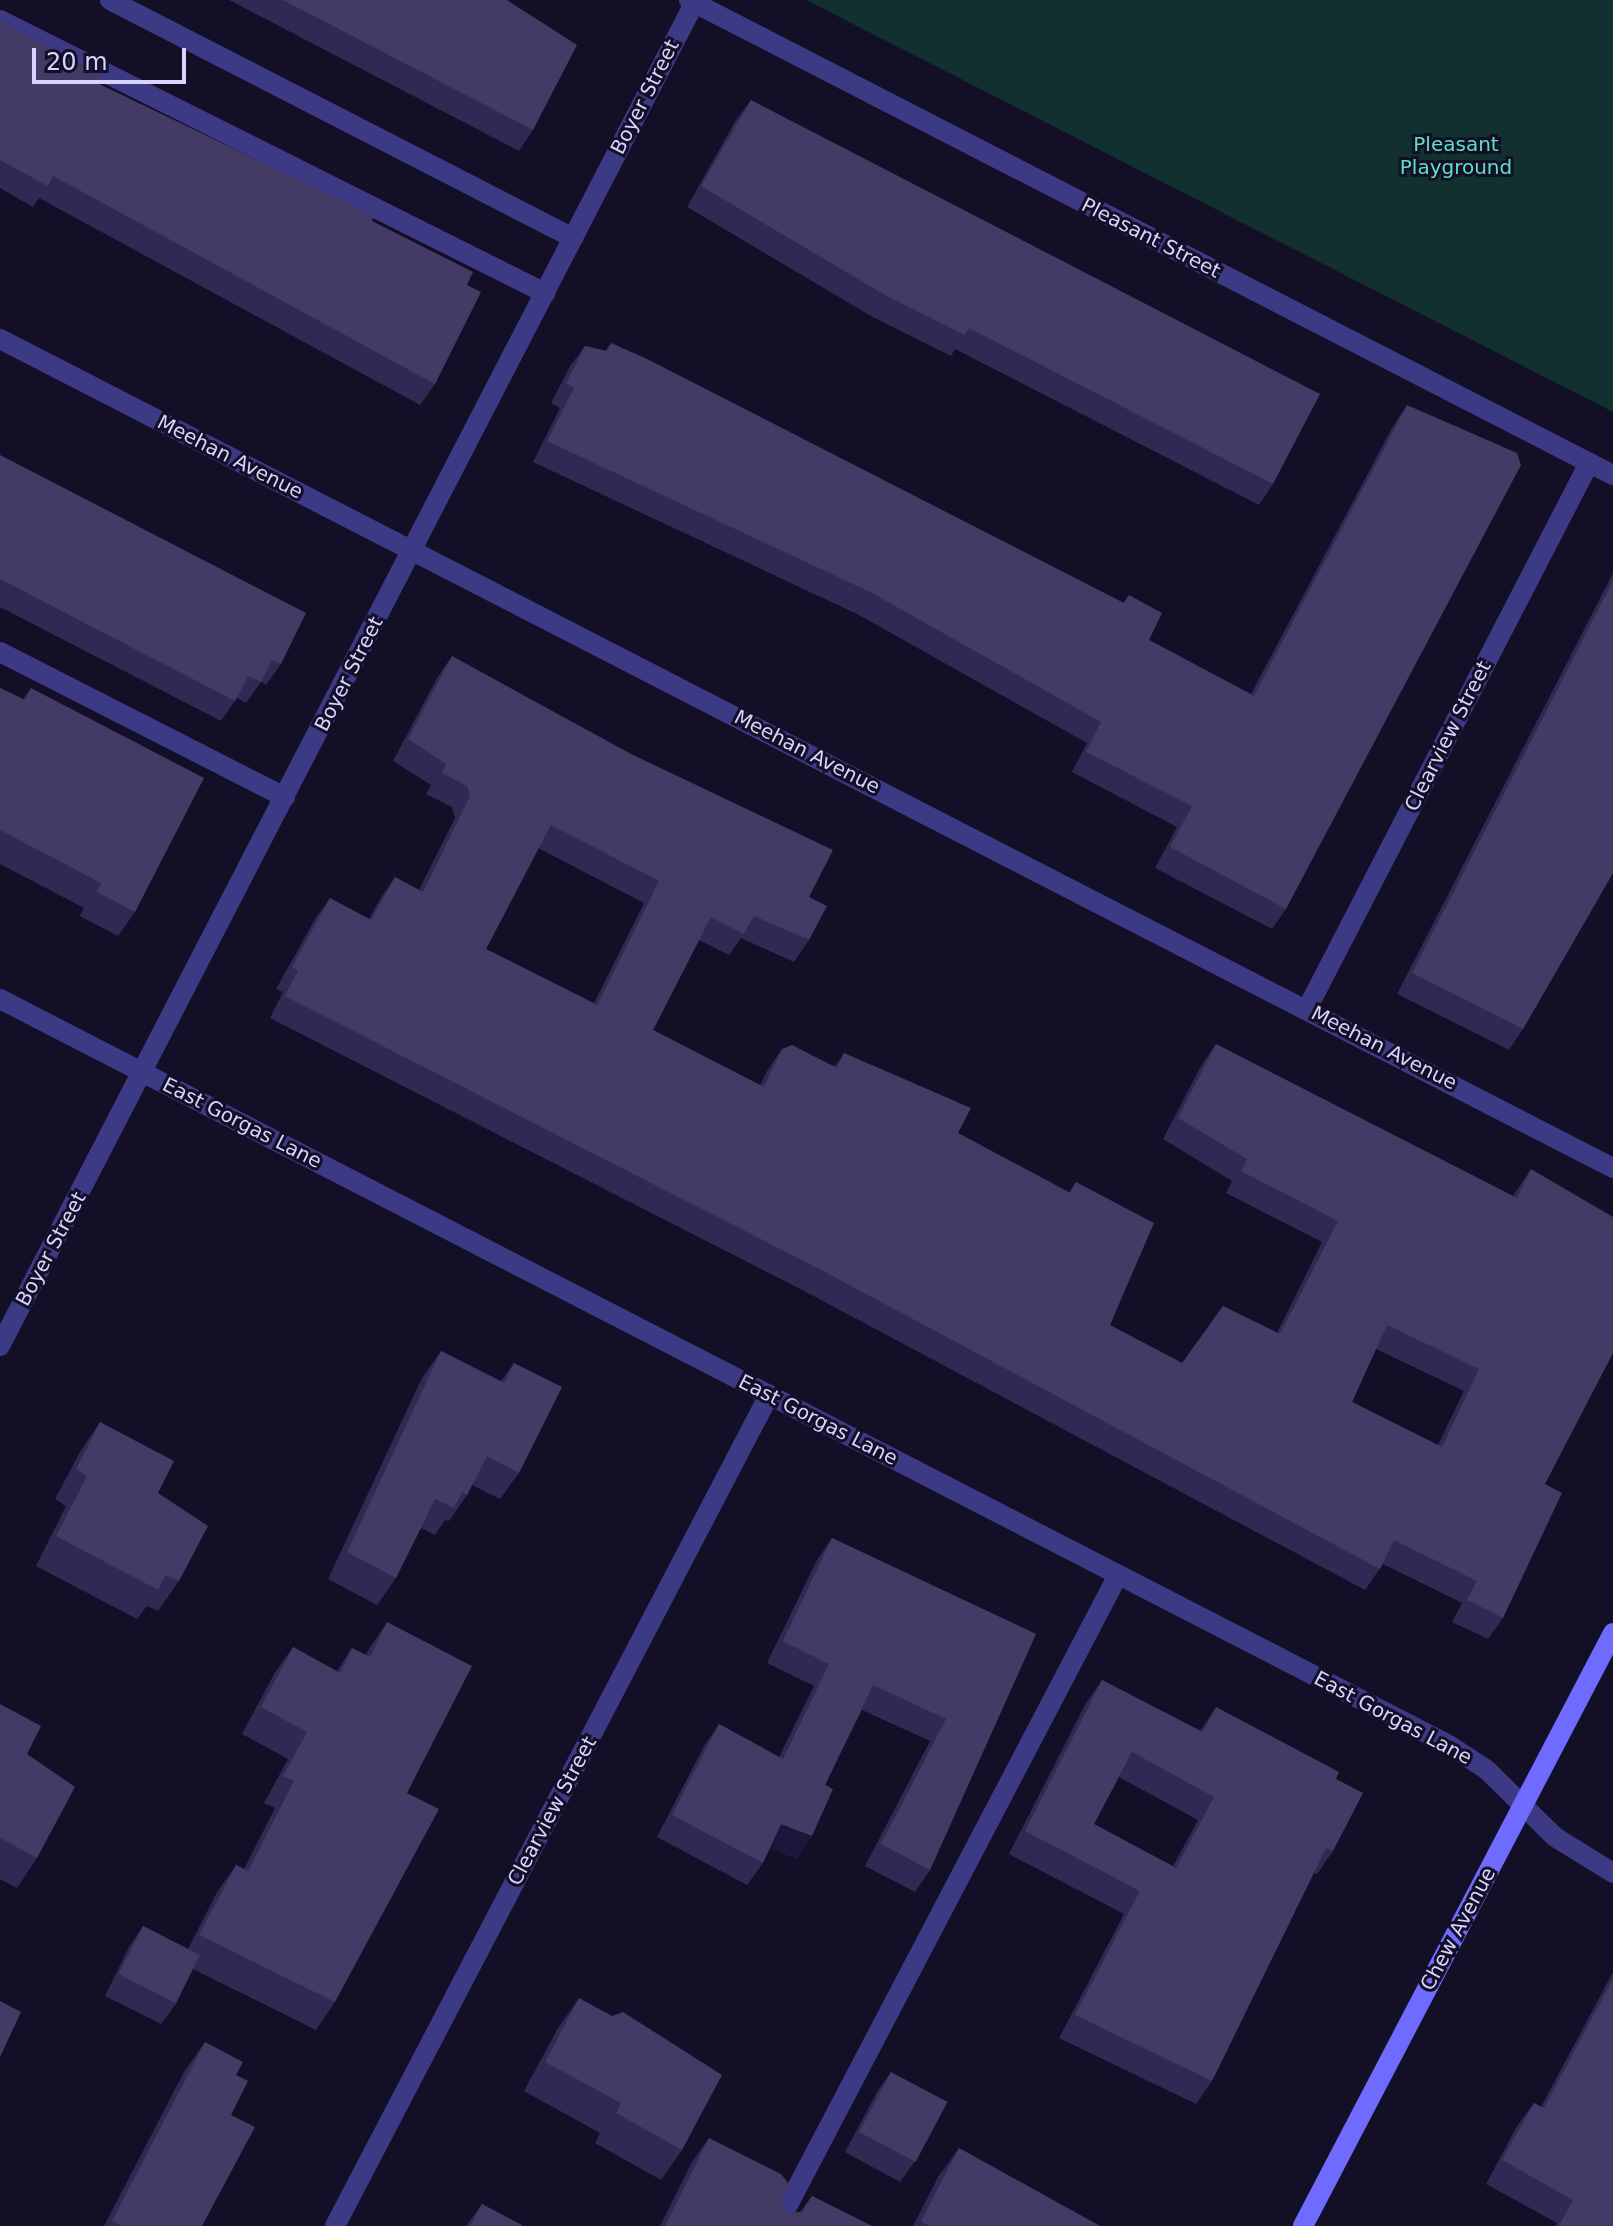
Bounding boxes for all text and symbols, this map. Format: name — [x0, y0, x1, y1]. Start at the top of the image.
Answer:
scale bar — [36, 32, 190, 82]
street label: Boyer Street — [606, 36, 684, 158]
text: 20 m — [46, 48, 108, 76]
park label: Pleasant Playground — [1400, 133, 1512, 180]
street label: Pleasant Street — [1078, 193, 1224, 283]
street label: Meehan Avenue — [153, 410, 307, 504]
street label: Boyer Street — [310, 613, 388, 735]
street label: Clearview Street — [1400, 657, 1496, 815]
street label: Meehan Avenue — [730, 705, 884, 799]
street label: Meehan Avenue — [1307, 1001, 1461, 1095]
street label: East Gorgas Lane — [158, 1073, 326, 1173]
street label: Boyer Street — [11, 1188, 91, 1310]
street label: East Gorgas Lane — [734, 1370, 902, 1470]
street label: East Gorgas Lane — [1310, 1666, 1476, 1770]
street label: Clearview Street — [503, 1732, 601, 1890]
street label: Chew Avenue — [1415, 1863, 1501, 1995]

